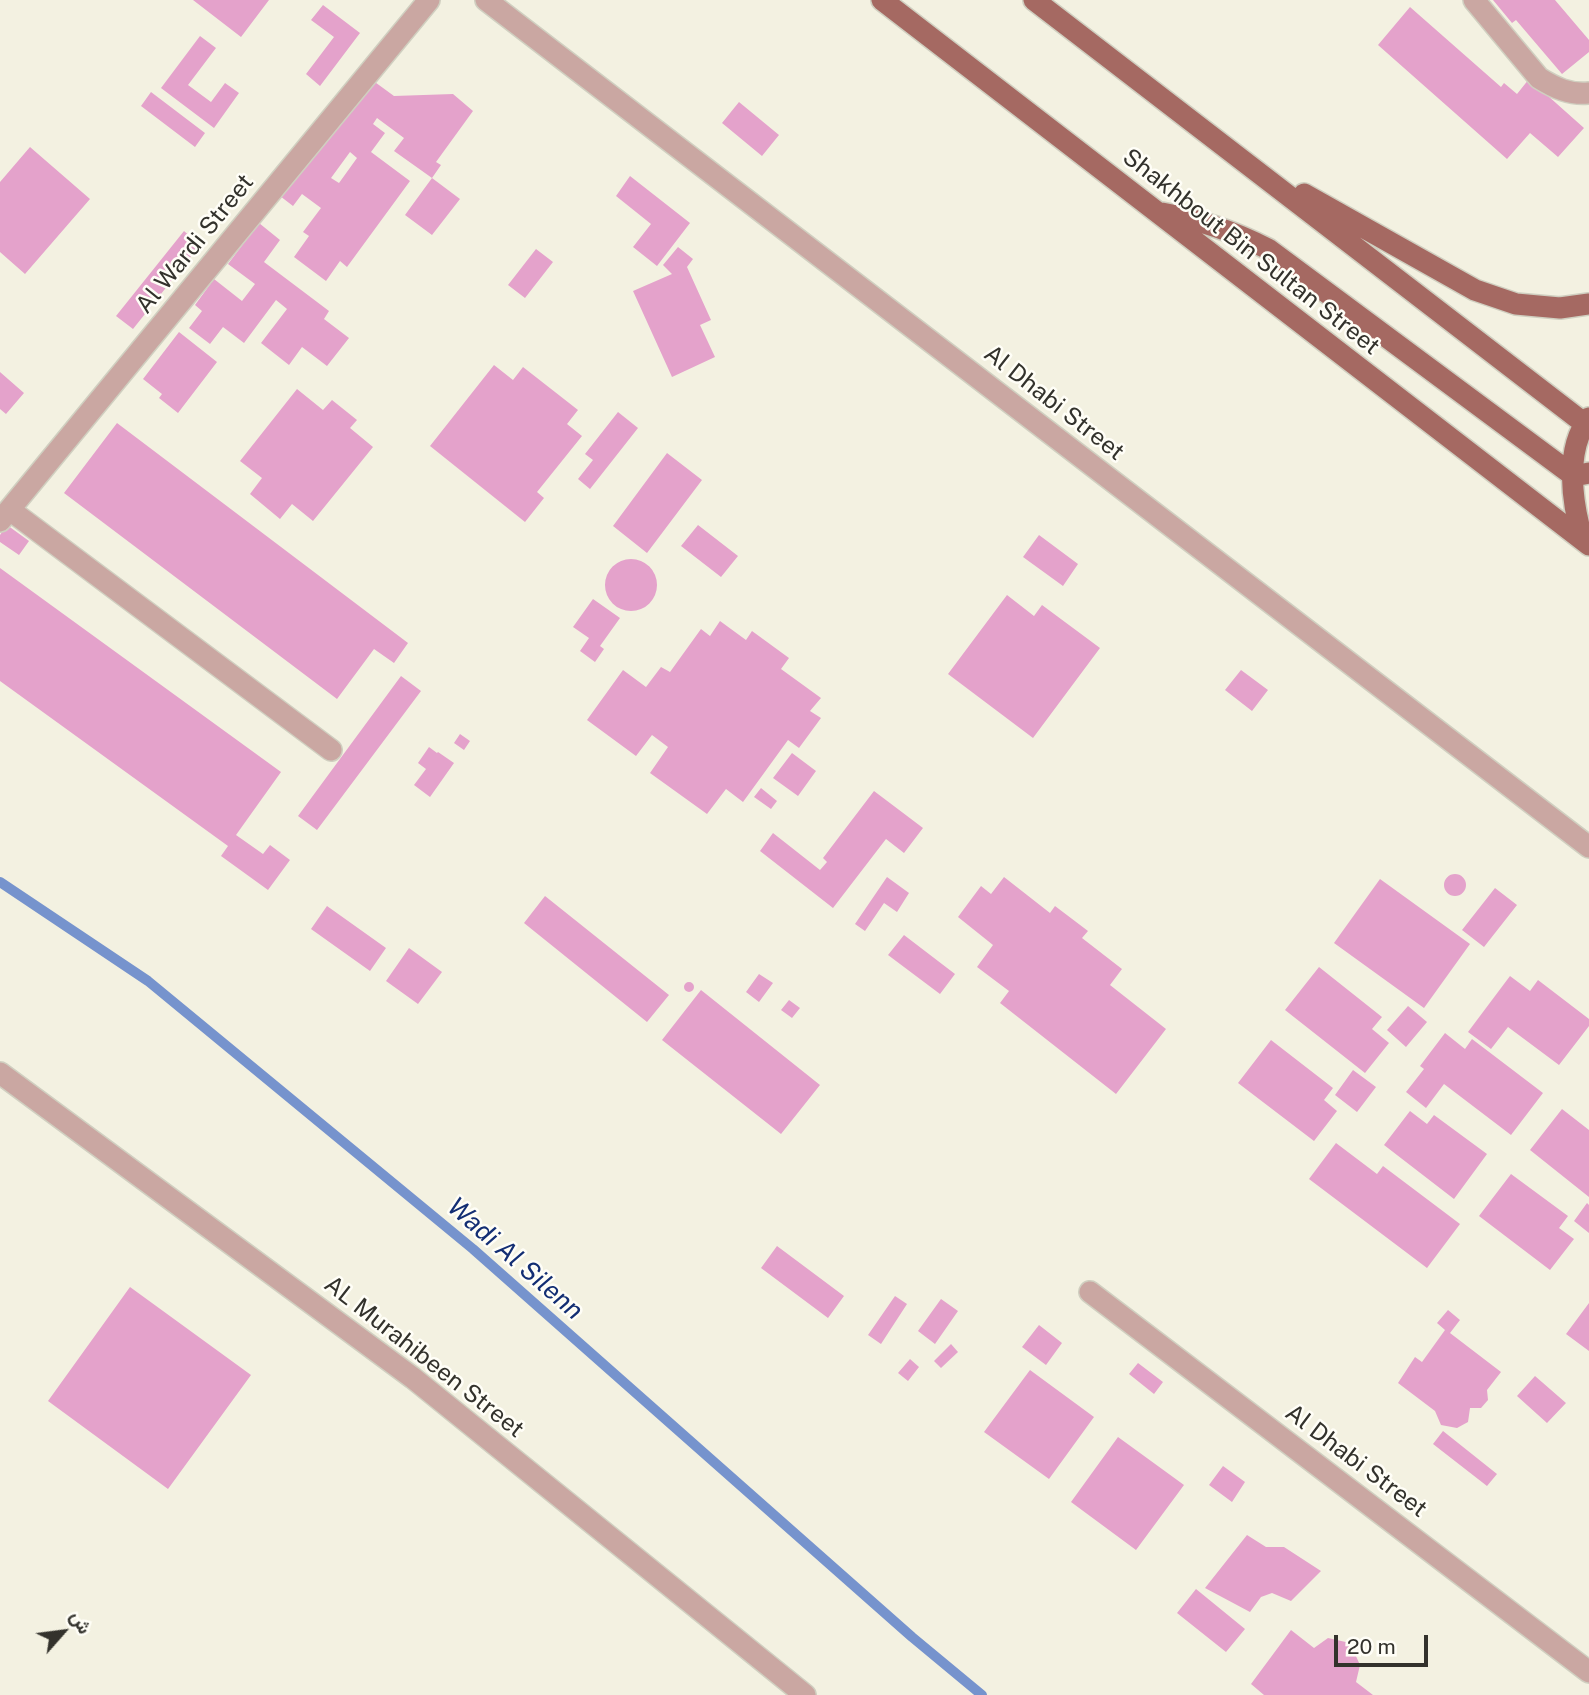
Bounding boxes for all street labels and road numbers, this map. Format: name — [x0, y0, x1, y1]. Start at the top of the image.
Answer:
street label: Shakhbout Bin Sultan Street — [1117, 143, 1385, 361]
street label: Al Wardi Street — [130, 169, 260, 319]
street label: Al Dhabi Street — [978, 339, 1130, 467]
street label: AL Murahibeen Street — [318, 1270, 530, 1444]
street label: Al Dhabi Street — [1279, 1398, 1433, 1524]

